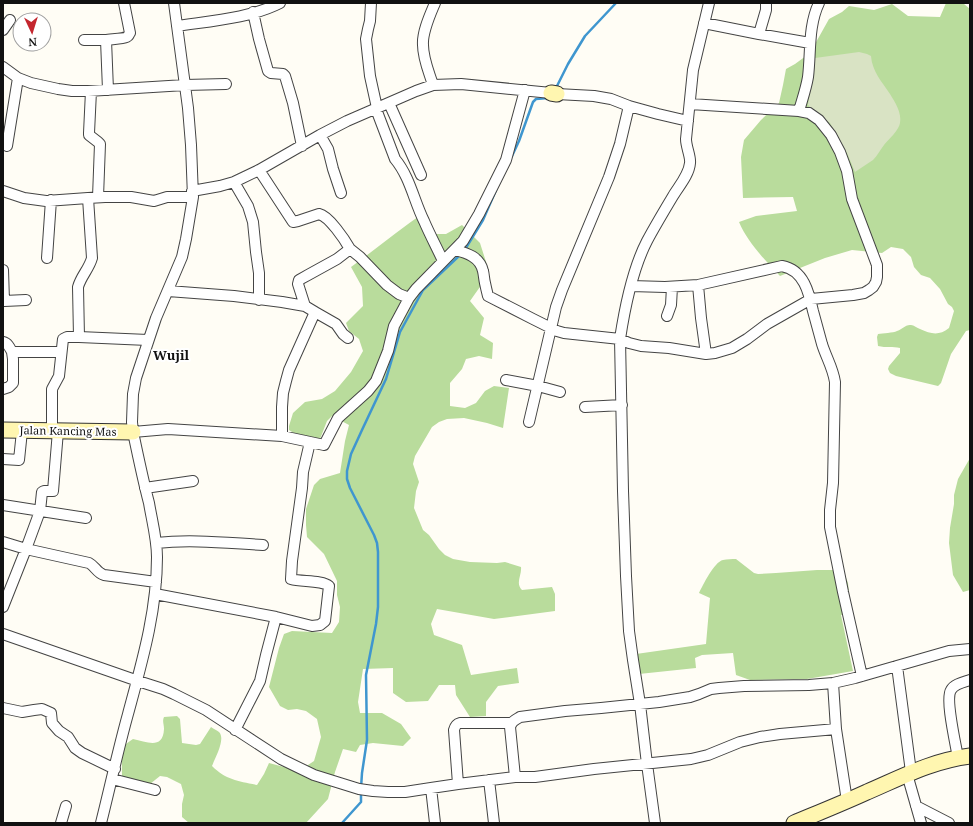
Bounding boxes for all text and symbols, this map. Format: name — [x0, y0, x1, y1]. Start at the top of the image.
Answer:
north arrow — [12, 12, 52, 52]
text: N — [28, 35, 38, 50]
district label: Wujil — [153, 346, 190, 364]
street label: Jalan Kancing Mas — [18, 422, 117, 439]

